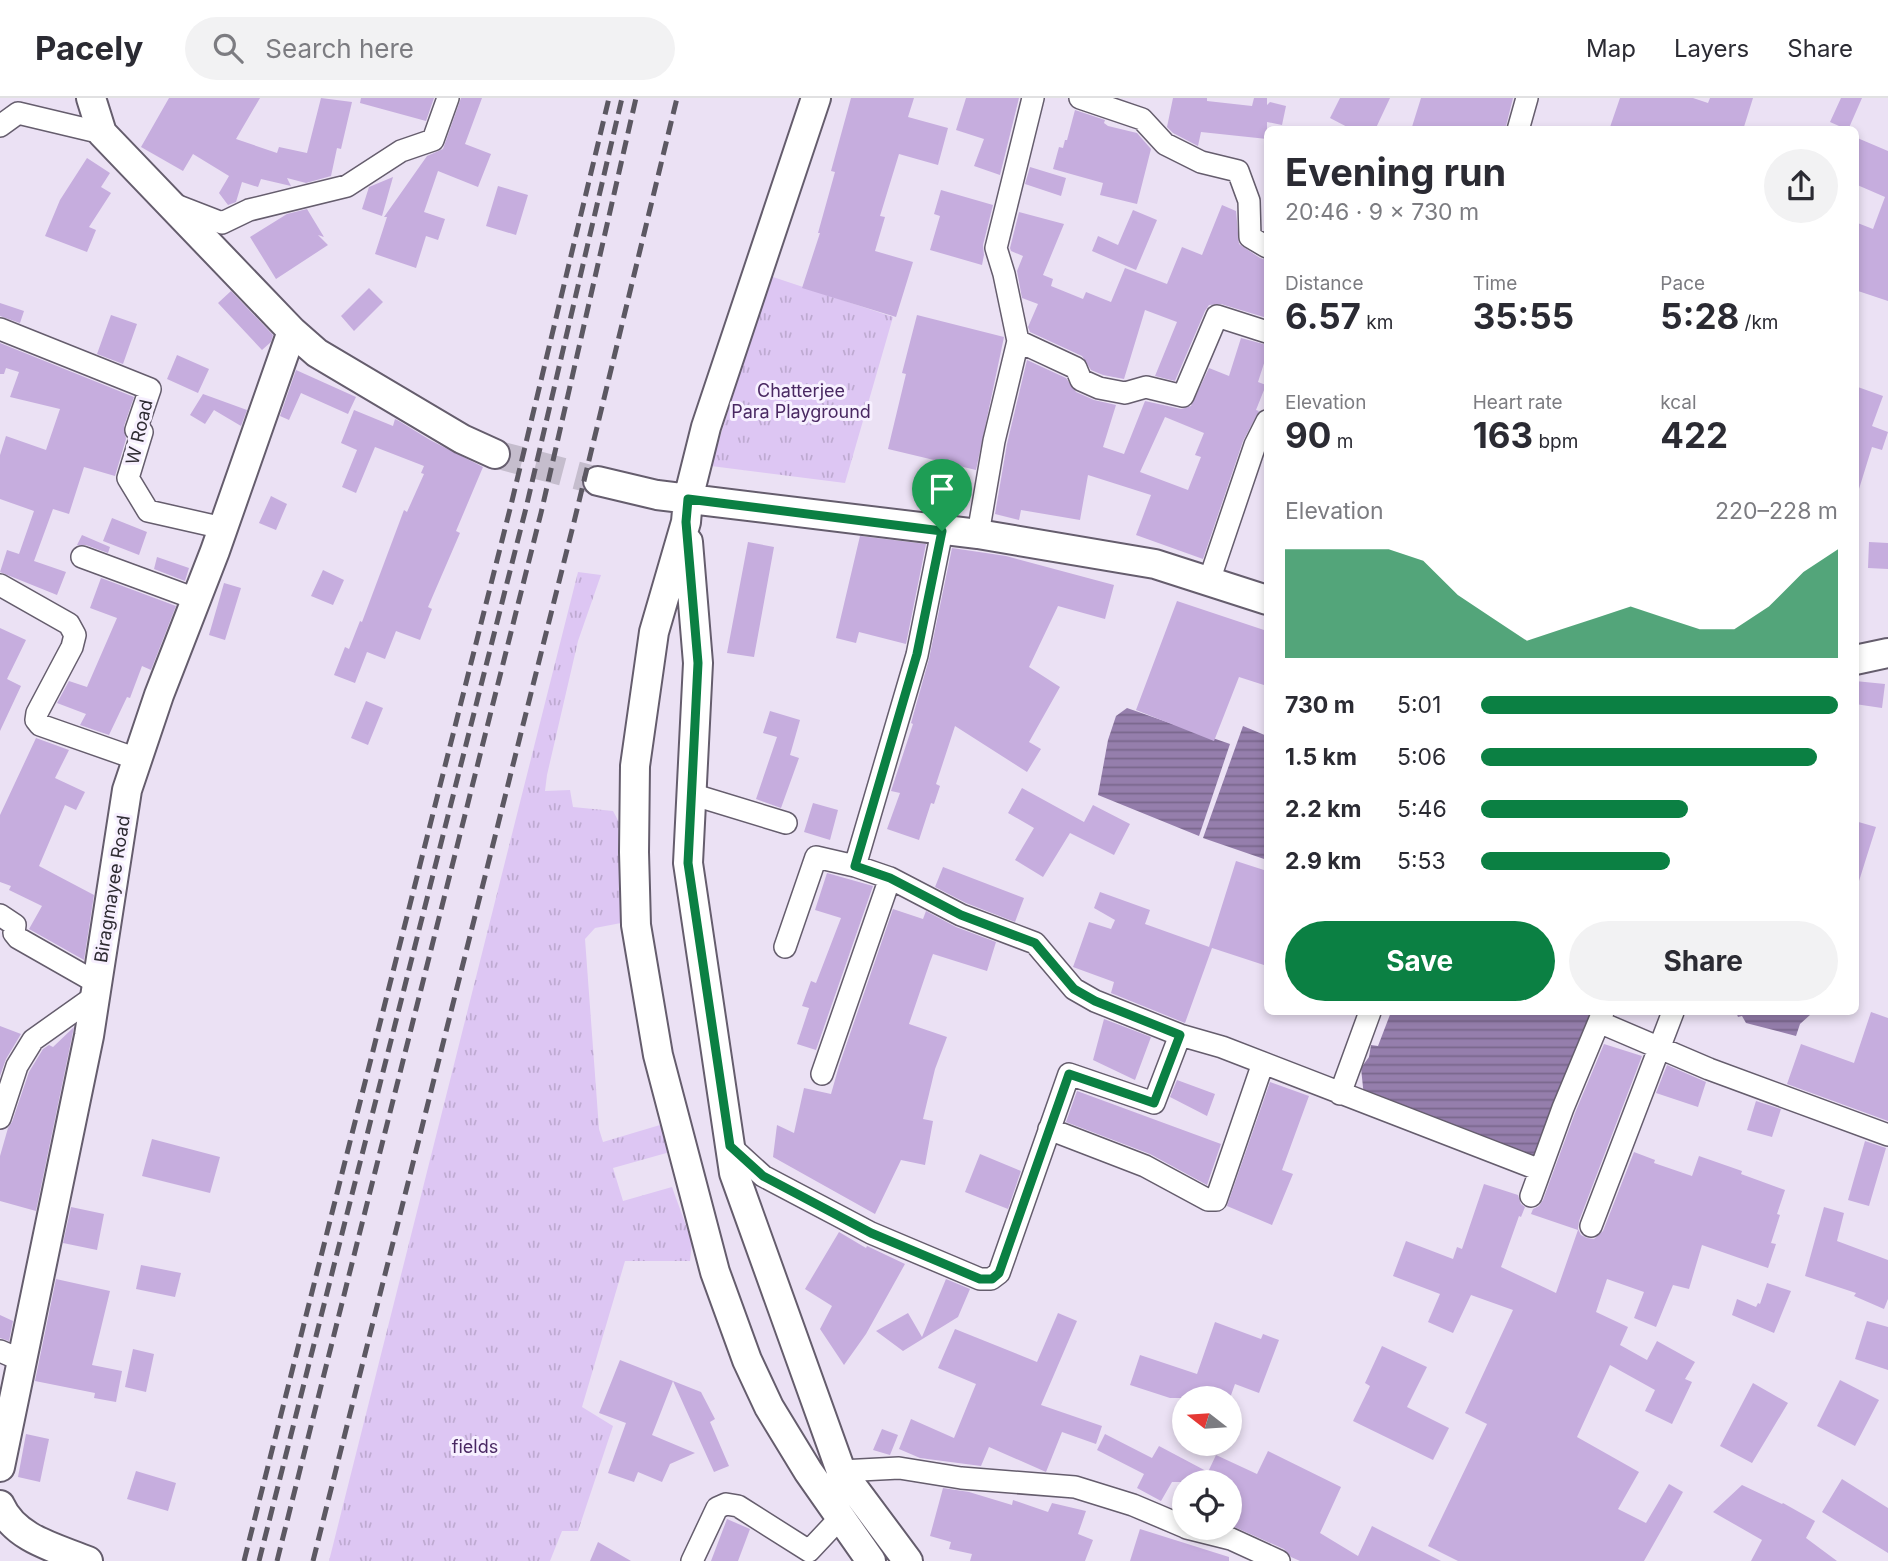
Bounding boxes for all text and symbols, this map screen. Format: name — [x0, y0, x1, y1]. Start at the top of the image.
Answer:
search box — [185, 17, 675, 80]
text: Pacely — [35, 28, 143, 68]
icon: search — [209, 29, 247, 67]
text: Search here — [265, 33, 414, 64]
text: Map — [1586, 34, 1636, 63]
text: Layers — [1674, 34, 1749, 63]
text: Share — [1787, 34, 1853, 63]
text: Evening run — [1285, 149, 1506, 195]
button: share — [1764, 149, 1838, 223]
text: 20:46 · 9 × 730 m — [1285, 198, 1479, 226]
text: Distance — [1285, 272, 1363, 295]
text: Time — [1473, 272, 1517, 295]
text: Pace — [1660, 272, 1705, 295]
text: 6.57 — [1285, 295, 1361, 337]
text: 35:55 — [1473, 295, 1574, 337]
text: 5:28 — [1660, 295, 1739, 337]
text: km — [1361, 311, 1393, 334]
text: /km — [1739, 311, 1778, 334]
park label: Chatterjee Para Playground — [731, 380, 871, 422]
text: Elevation — [1285, 391, 1366, 414]
text: Heart rate — [1473, 391, 1563, 414]
text: kcal — [1660, 391, 1697, 414]
street label: W Road — [121, 397, 157, 467]
text: 90 — [1285, 414, 1331, 456]
text: 163 — [1473, 414, 1533, 456]
text: 422 — [1660, 414, 1728, 456]
text: m — [1331, 430, 1353, 453]
text: bpm — [1533, 430, 1578, 453]
pin — [912, 459, 972, 531]
icon: arrive — [923, 470, 961, 508]
text: Elevation — [1285, 497, 1384, 525]
text: 220–228 m — [1715, 497, 1838, 525]
text: 730 m — [1285, 691, 1355, 719]
text: 5:01 — [1397, 691, 1441, 719]
text: 1.5 km — [1285, 743, 1357, 771]
text: 5:06 — [1397, 743, 1446, 771]
text: 2.2 km — [1285, 795, 1361, 823]
text: 5:46 — [1397, 795, 1447, 823]
street label: Biragmayee Road — [90, 814, 134, 964]
text: 2.9 km — [1285, 847, 1362, 875]
text: 5:53 — [1397, 847, 1446, 875]
button: Save — [1285, 921, 1555, 1001]
button: Share — [1569, 921, 1838, 1001]
north arrow — [1172, 1386, 1242, 1456]
map controls — [1172, 1386, 1242, 1540]
park label: fields — [452, 1436, 498, 1457]
button: locate — [1172, 1470, 1242, 1540]

